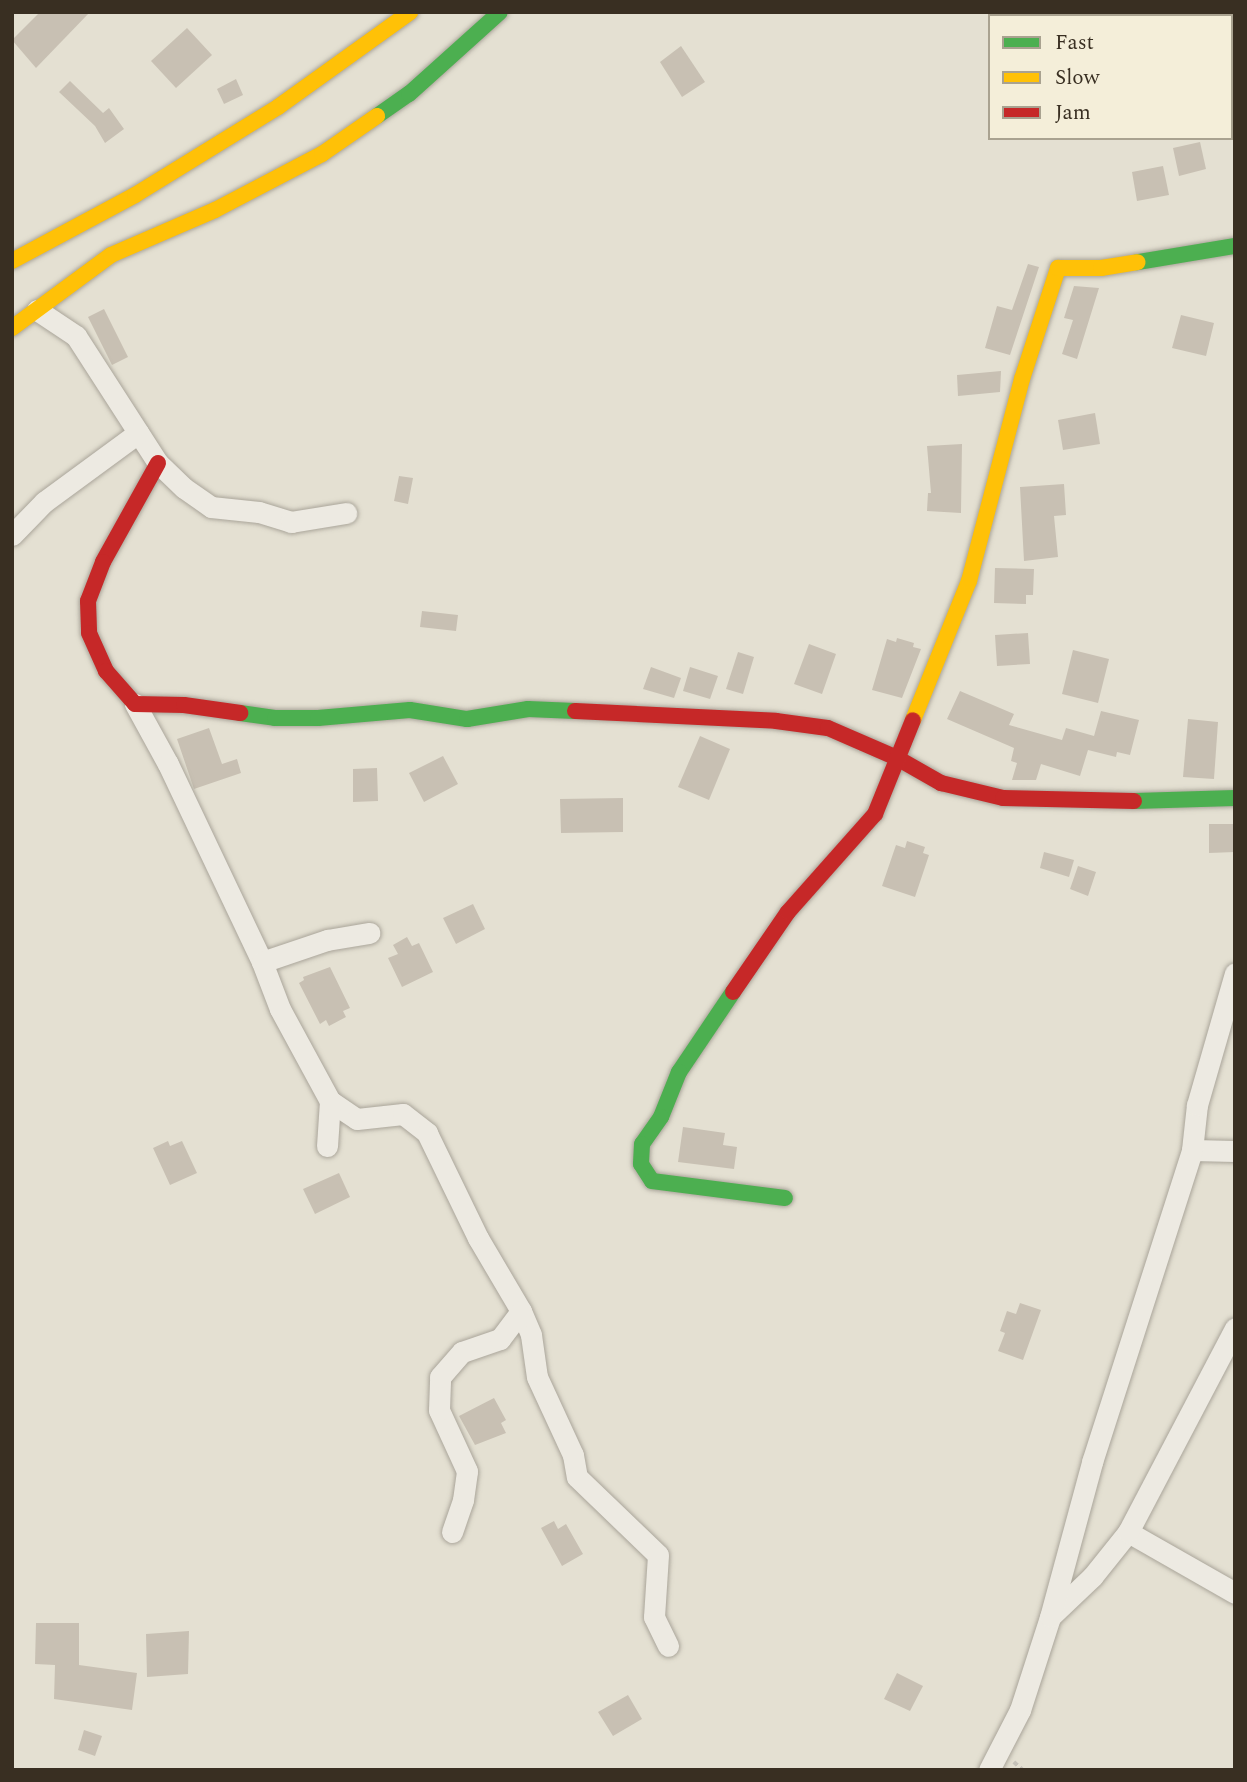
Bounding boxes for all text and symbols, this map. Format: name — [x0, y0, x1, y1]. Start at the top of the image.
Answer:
legend — [988, 14, 1233, 140]
text: Fast — [1055, 27, 1094, 59]
text: Slow — [1055, 62, 1099, 94]
text: Jam — [1055, 97, 1091, 129]

